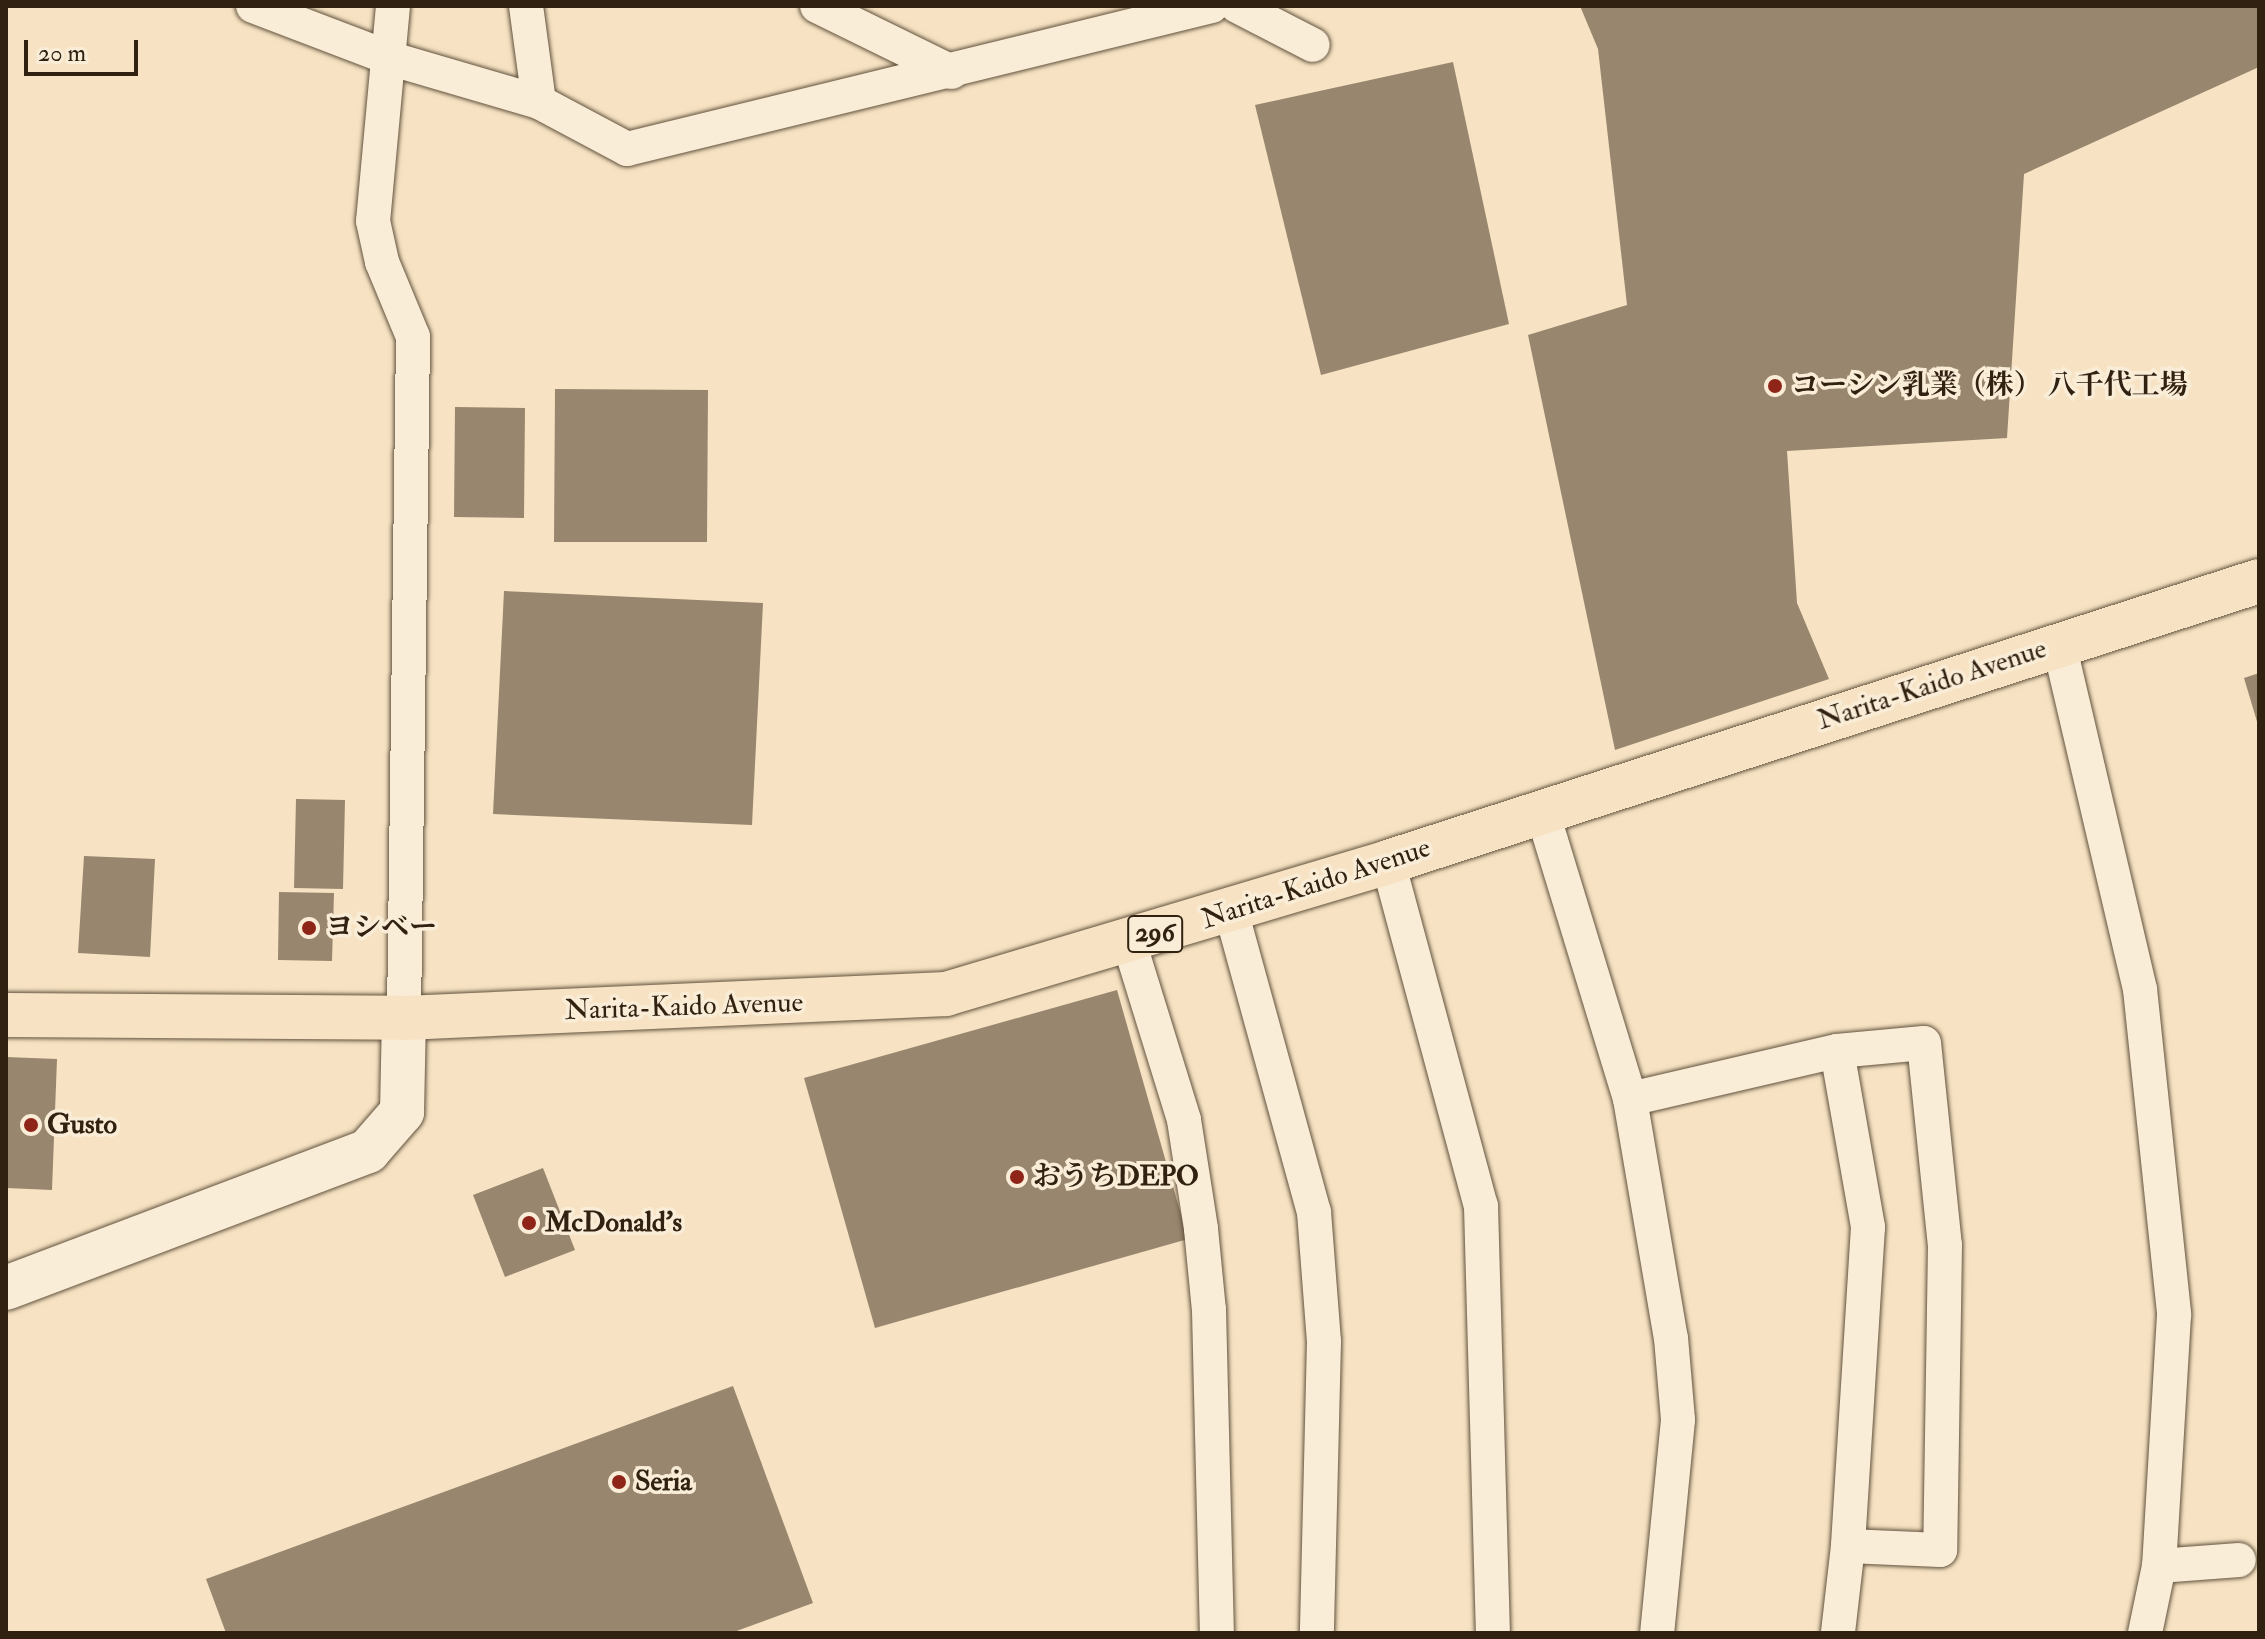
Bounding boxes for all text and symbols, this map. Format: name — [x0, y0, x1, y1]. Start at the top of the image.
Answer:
scale bar — [28, 24, 142, 74]
text: 20 m — [38, 38, 86, 69]
place label: コーシン乳業（株） 八千代工場 — [1791, 369, 2189, 403]
marker: コーシン乳業（株） 八千代工場 — [1766, 377, 1784, 395]
street label: Narita-Kaido Avenue — [1813, 632, 2051, 738]
street label: Narita-Kaido Avenue — [1197, 831, 1435, 937]
place label: ヨシベー — [325, 911, 437, 945]
road number: 296 — [1127, 912, 1183, 956]
marker: ヨシベー — [300, 919, 318, 937]
street label: Narita-Kaido Avenue — [564, 986, 804, 1028]
place label: Gusto — [47, 1108, 117, 1142]
marker: Gusto — [22, 1116, 40, 1134]
place label: おうちDEPO — [1033, 1160, 1199, 1194]
marker: おうちDEPO — [1008, 1168, 1026, 1186]
place label: McDonald's — [545, 1206, 682, 1240]
marker: McDonald's — [520, 1214, 538, 1232]
place label: Seria — [635, 1465, 692, 1499]
marker: Seria — [610, 1473, 628, 1491]

